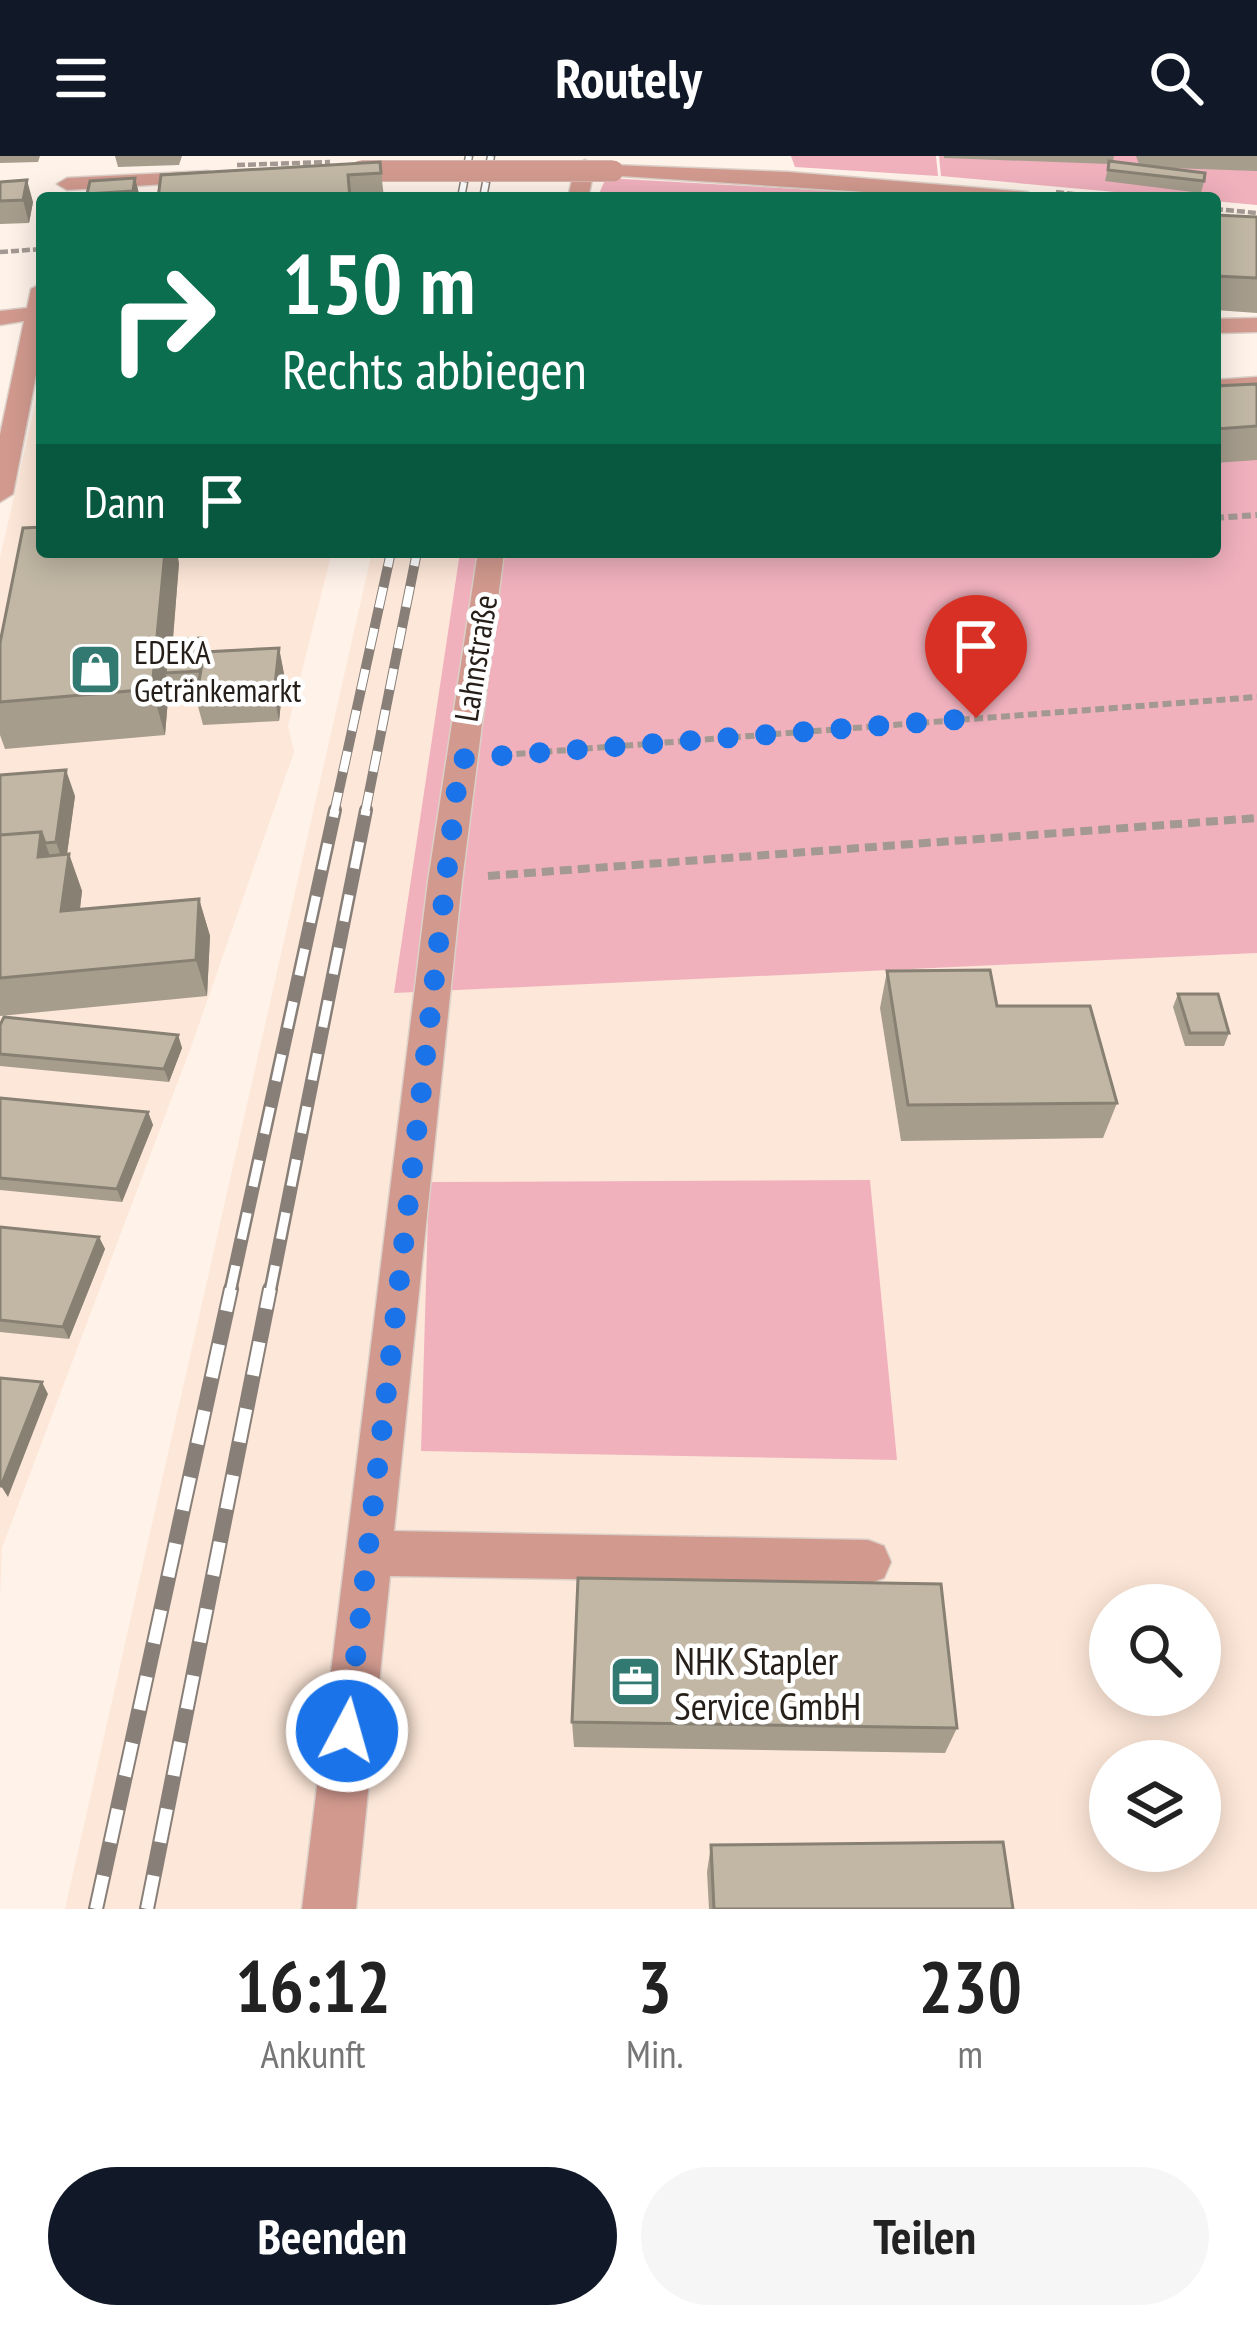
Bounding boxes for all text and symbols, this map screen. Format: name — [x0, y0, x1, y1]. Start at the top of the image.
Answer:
text: Routely — [555, 43, 702, 113]
icon: menu — [48, 45, 114, 111]
icon: search — [1143, 45, 1209, 111]
text: 150 m — [282, 228, 475, 337]
icon: right — [84, 240, 240, 396]
text: Rechts abbiegen — [282, 334, 587, 404]
icon: arrive — [189, 468, 255, 534]
text: Dann — [84, 472, 165, 530]
street label: Lahnstraße — [444, 592, 506, 724]
pin — [925, 595, 1027, 718]
icon: arrive — [943, 613, 1009, 679]
place label: EDEKA Getränkemarkt — [134, 630, 301, 711]
shop icon: EDEKA Getränkemarkt — [67, 642, 123, 698]
map controls — [1089, 1584, 1221, 1872]
button: search — [1089, 1584, 1221, 1716]
place label: NHK Stapler Service GmbH — [674, 1635, 861, 1731]
office icon: NHK Stapler Service GmbH — [607, 1654, 663, 1710]
position arrow — [284, 1668, 410, 1794]
button: layers — [1089, 1740, 1221, 1872]
text: 16:12 — [235, 1939, 391, 2032]
text: 3 — [638, 1939, 672, 2032]
text: 230 — [919, 1939, 1022, 2032]
text: Ankunft — [261, 2028, 366, 2079]
text: Min. — [626, 2028, 683, 2079]
text: m — [958, 2028, 983, 2079]
button: Beenden — [48, 2167, 617, 2305]
button: Teilen — [641, 2167, 1209, 2305]

